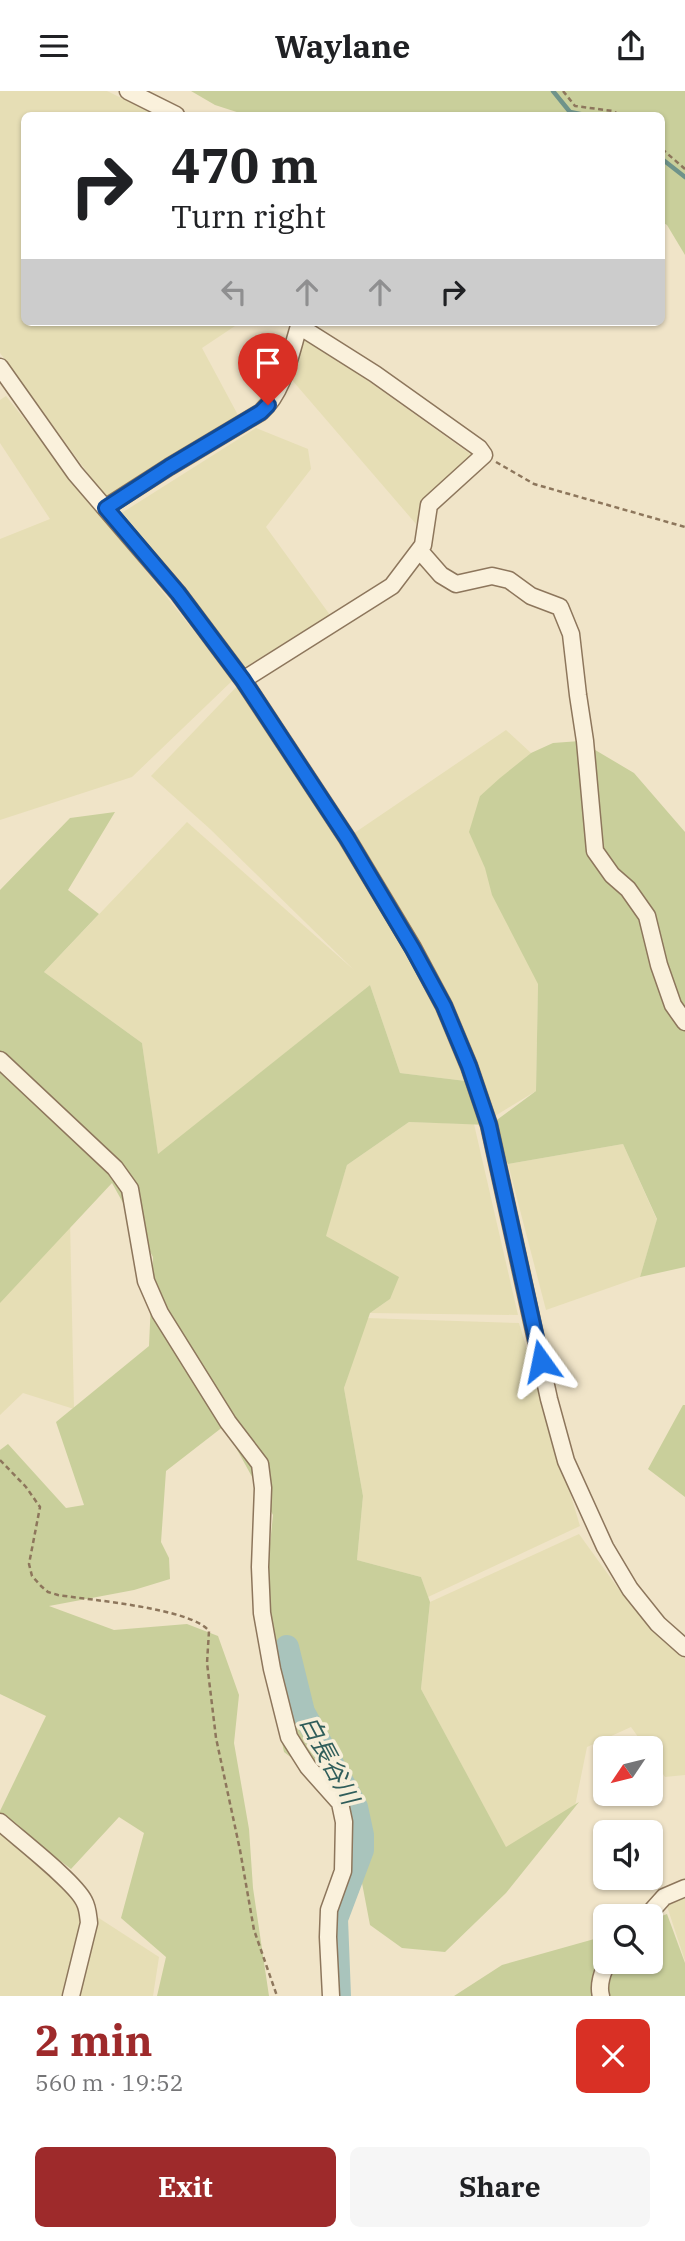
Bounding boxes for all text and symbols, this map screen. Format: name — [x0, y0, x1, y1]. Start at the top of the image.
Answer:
text: Waylane — [275, 25, 410, 67]
icon: menu — [35, 27, 73, 65]
icon: share — [612, 27, 650, 65]
text: 470 m — [171, 133, 318, 196]
icon: right — [56, 140, 147, 231]
text: Turn right — [171, 195, 326, 237]
icon: left — [215, 273, 253, 311]
icon: ahead — [288, 273, 326, 311]
icon: ahead — [361, 273, 399, 311]
icon: right — [434, 273, 472, 311]
pin — [238, 333, 298, 405]
icon: arrive — [249, 344, 287, 382]
position arrow — [504, 1324, 578, 1398]
water label: 白長谷川 — [293, 1710, 368, 1812]
north arrow — [593, 1736, 663, 1806]
map controls — [593, 1736, 663, 1974]
button: sound — [593, 1820, 663, 1890]
button: search — [593, 1904, 663, 1974]
text: 2 min — [35, 2013, 153, 2068]
button: close — [576, 2019, 650, 2093]
text: 560 m · 19:52 — [35, 2067, 184, 2097]
button: Exit — [35, 2147, 336, 2227]
button: Share — [350, 2147, 650, 2227]

